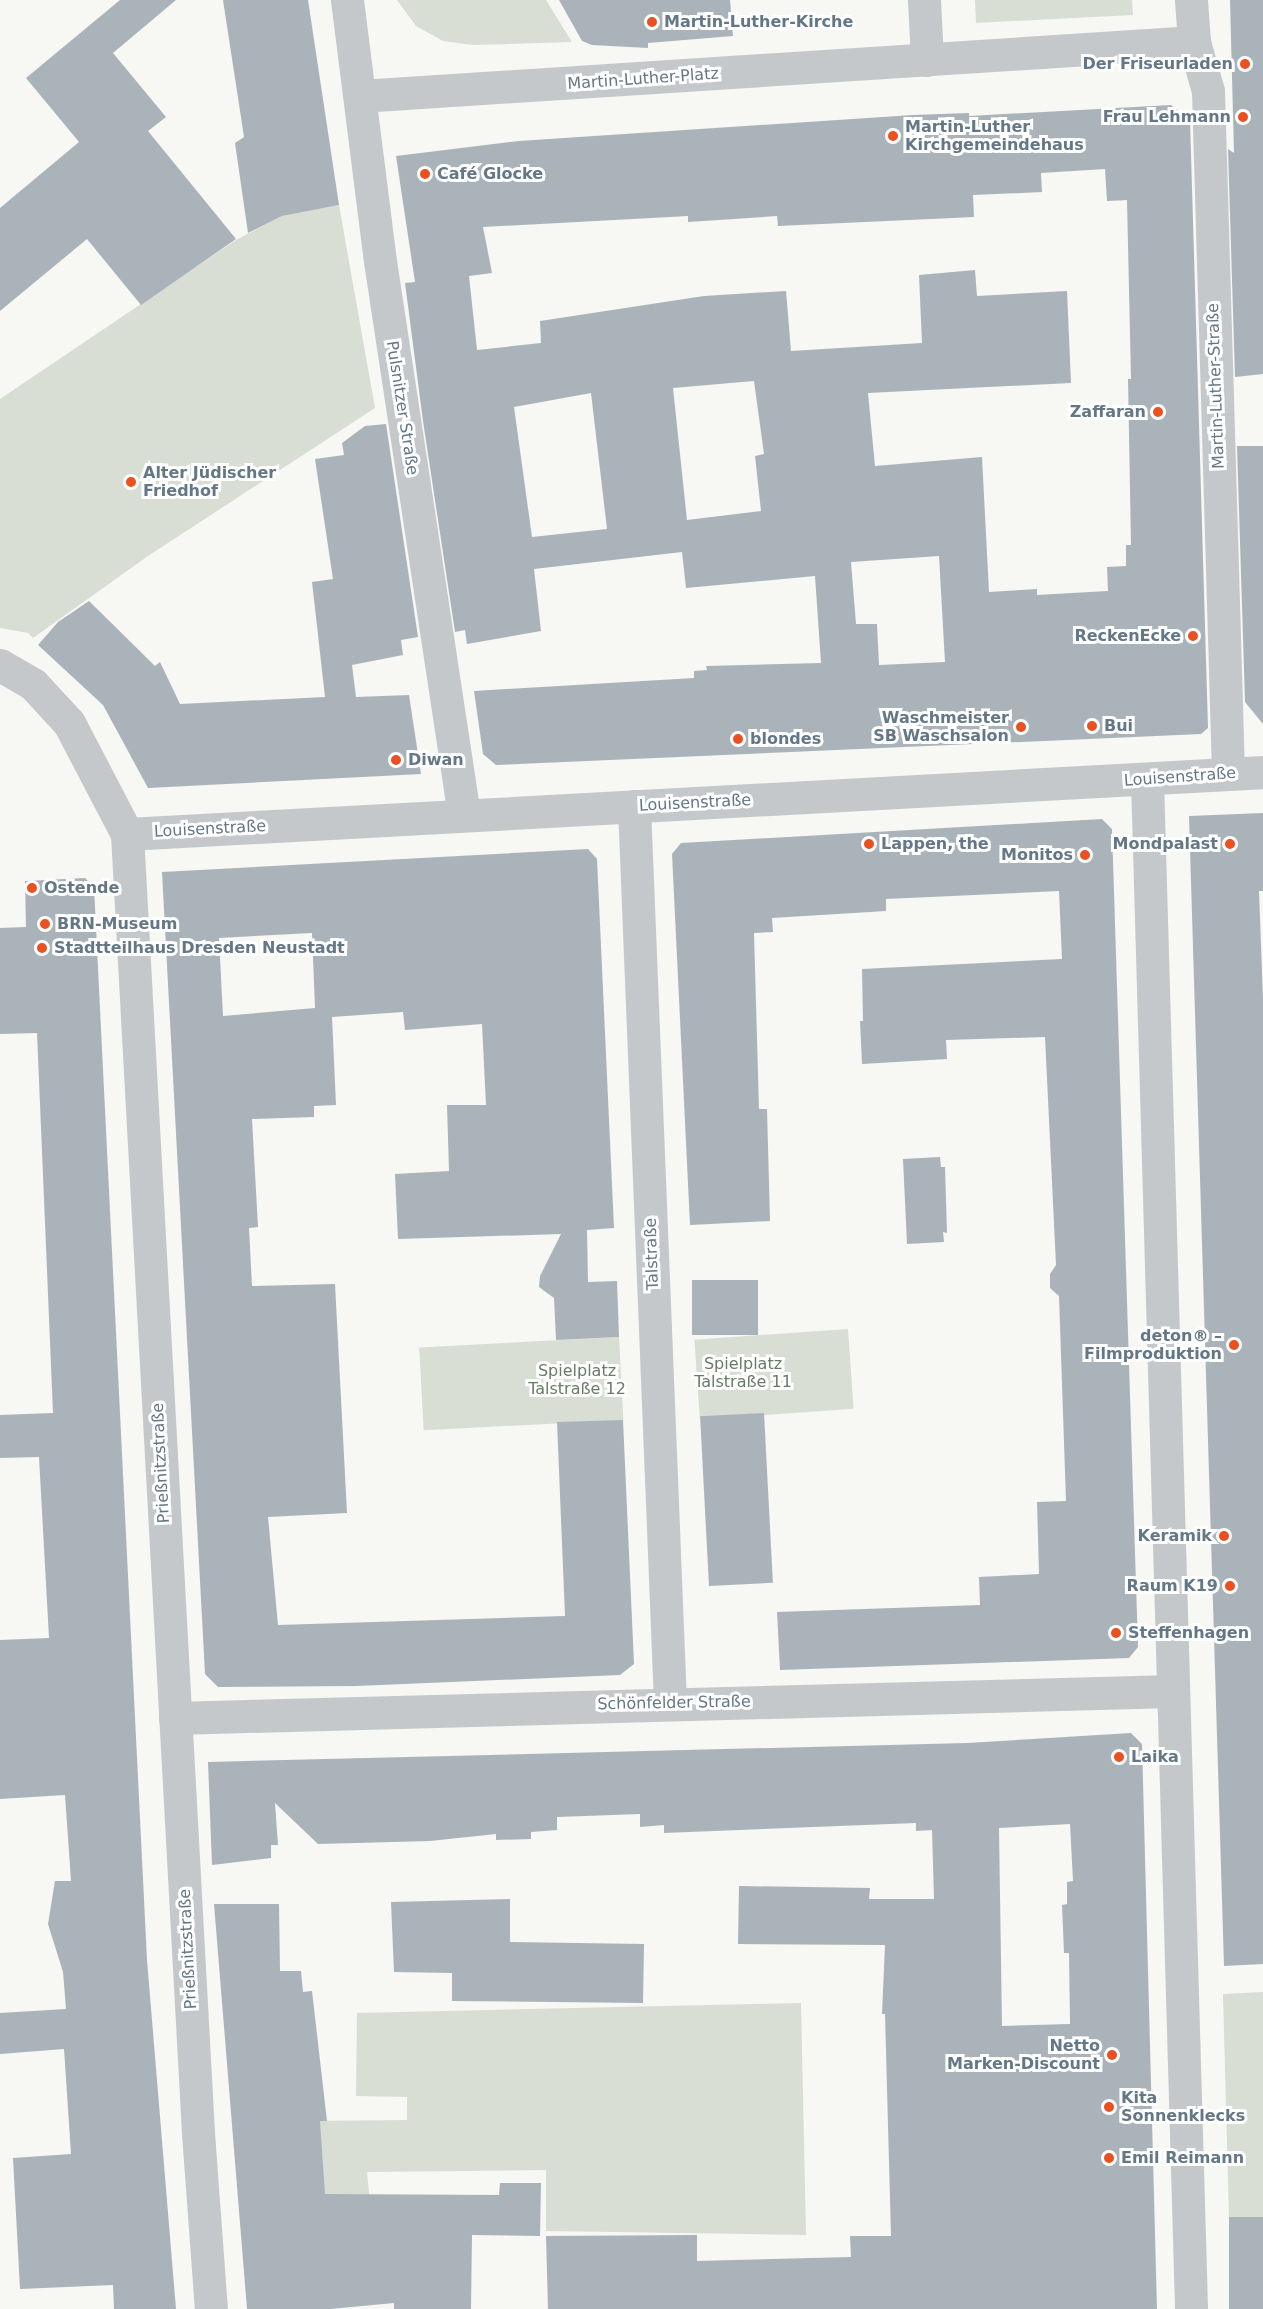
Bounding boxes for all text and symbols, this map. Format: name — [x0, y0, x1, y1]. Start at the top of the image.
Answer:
place label: Martin-Luther-Kirche — [664, 12, 853, 32]
marker: Martin-Luther-Kirche — [645, 15, 659, 29]
place label: Der Friseurladen — [1082, 54, 1233, 74]
marker: Der Friseurladen — [1238, 57, 1252, 71]
street label: Martin-Luther-Platz — [567, 64, 719, 94]
place label: Frau Lehmann — [1103, 107, 1231, 127]
marker: Frau Lehmann — [1236, 110, 1250, 124]
place label: Martin-Luther Kirchgemeindehaus — [905, 117, 1084, 155]
marker: Martin-Luther Kirchgemeindehaus — [886, 129, 900, 143]
place label: Café Glocke — [437, 164, 543, 184]
marker: Café Glocke — [418, 167, 432, 181]
street label: Martin-Luther-Straße — [1204, 303, 1228, 469]
street label: Pulsnitzer Straße — [382, 339, 422, 477]
place label: Zaffaran — [1070, 402, 1146, 422]
marker: Zaffaran — [1151, 405, 1165, 419]
place label: Alter Jüdischer Friedhof — [143, 463, 276, 501]
marker: Alter Jüdischer Friedhof — [124, 475, 138, 489]
place label: ReckenEcke — [1074, 626, 1181, 646]
marker: ReckenEcke — [1186, 629, 1200, 643]
place label: Waschmeister SB Waschsalon — [873, 708, 1009, 746]
place label: Bui — [1104, 716, 1133, 736]
marker: Bui — [1085, 719, 1099, 733]
marker: Waschmeister SB Waschsalon — [1014, 720, 1028, 734]
place label: blondes — [750, 729, 821, 749]
marker: blondes — [731, 732, 745, 746]
place label: Diwan — [408, 750, 464, 770]
marker: Diwan — [389, 753, 403, 767]
street label: Louisenstraße — [1123, 764, 1237, 790]
street label: Louisenstraße — [638, 790, 752, 816]
street label: Louisenstraße — [153, 816, 267, 842]
place label: Lappen, the — [881, 834, 989, 854]
place label: Mondpalast — [1113, 834, 1218, 854]
marker: Lappen, the — [862, 837, 876, 851]
marker: Mondpalast — [1223, 837, 1237, 851]
place label: Monitos — [1001, 845, 1073, 865]
marker: Monitos — [1078, 848, 1092, 862]
place label: Ostende — [44, 878, 119, 898]
marker: Ostende — [25, 881, 39, 895]
place label: BRN-Museum — [57, 914, 177, 934]
marker: BRN-Museum — [38, 917, 52, 931]
place label: Stadtteilhaus Dresden Neustadt — [54, 938, 345, 958]
marker: Stadtteilhaus Dresden Neustadt — [35, 941, 49, 955]
street label: Talstraße — [641, 1218, 663, 1290]
place label: deton® – Filmproduktion — [1084, 1326, 1222, 1364]
marker: deton® – Filmproduktion — [1227, 1338, 1241, 1352]
park label: Spielplatz Talstraße 11 — [694, 1354, 792, 1392]
park label: Spielplatz Talstraße 12 — [528, 1361, 626, 1399]
street label: Prießnitzstraße — [148, 1402, 174, 1524]
place label: Keramik — [1138, 1526, 1212, 1546]
marker: Keramik — [1217, 1529, 1231, 1543]
place label: Raum K19 — [1127, 1576, 1218, 1596]
marker: Raum K19 — [1223, 1579, 1237, 1593]
place label: Steffenhagen — [1128, 1623, 1249, 1643]
marker: Steffenhagen — [1109, 1626, 1123, 1640]
street label: Schönfelder Straße — [597, 1692, 751, 1714]
place label: Laika — [1131, 1747, 1179, 1767]
marker: Laika — [1112, 1750, 1126, 1764]
street label: Prießnitzstraße — [175, 1888, 201, 2010]
place label: Netto Marken-Discount — [947, 2036, 1100, 2074]
marker: Netto Marken-Discount — [1105, 2048, 1119, 2062]
place label: Kita Sonnenklecks — [1121, 2088, 1245, 2126]
marker: Kita Sonnenklecks — [1102, 2100, 1116, 2114]
place label: Emil Reimann — [1121, 2148, 1244, 2168]
marker: Emil Reimann — [1102, 2151, 1116, 2165]

